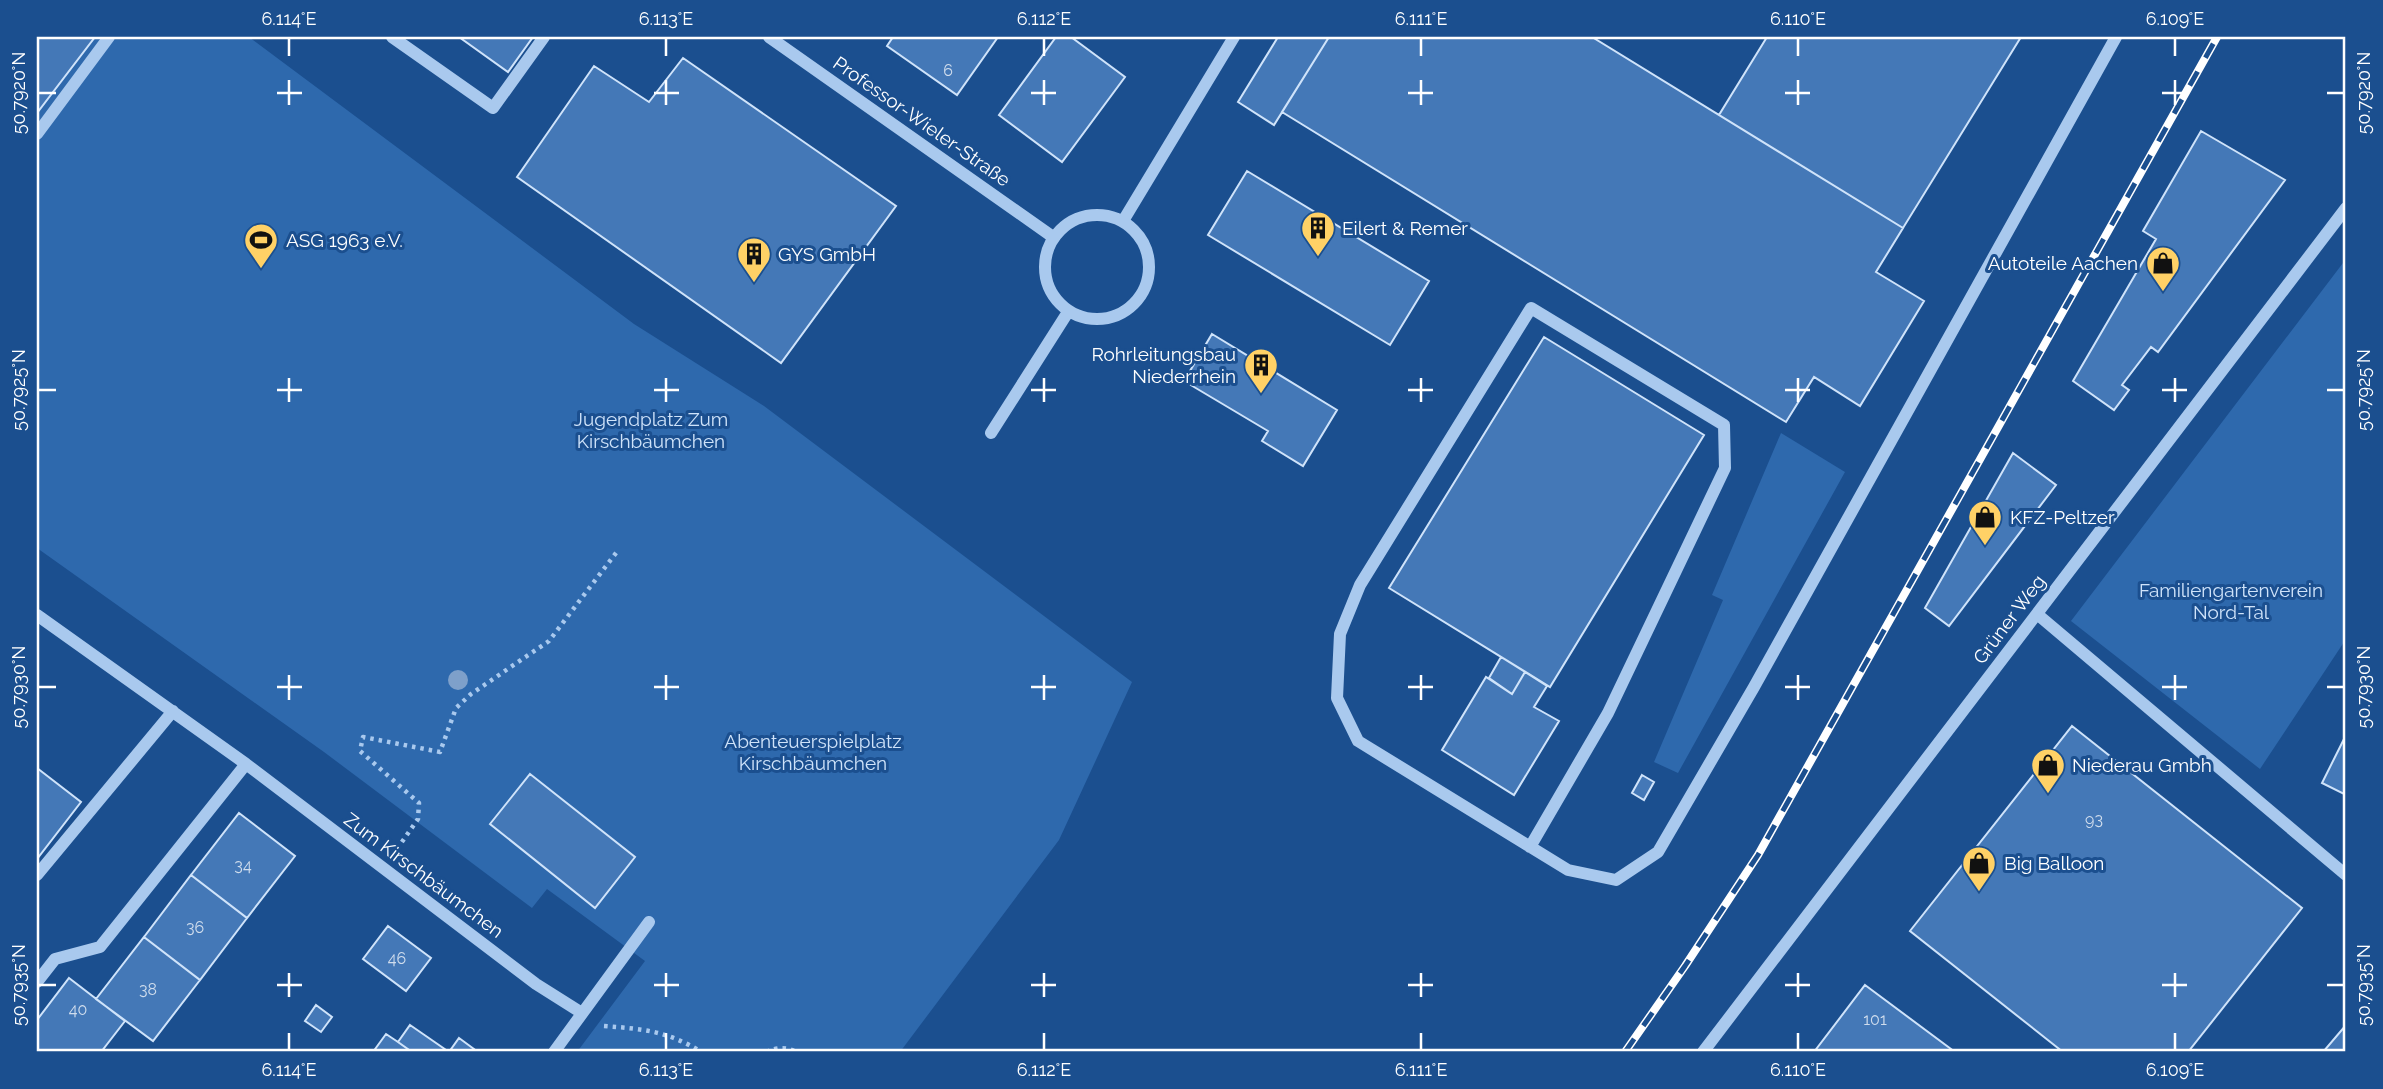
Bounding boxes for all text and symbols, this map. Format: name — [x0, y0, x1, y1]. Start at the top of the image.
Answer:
text: 6.114°E — [261, 8, 317, 29]
text: 6.113°E — [639, 8, 693, 29]
text: 6.112°E — [1017, 8, 1071, 29]
text: 6.111°E — [1395, 8, 1447, 29]
text: 6.110°E — [1770, 8, 1826, 29]
text: 6.109°E — [2146, 8, 2204, 29]
street label: Professor-Wieler-Straße — [829, 51, 1015, 191]
text: 50.7920°N — [8, 52, 29, 134]
text: 50.7920°N — [2353, 52, 2374, 134]
house number: 6 — [943, 61, 953, 80]
building icon: Eilert & Remer — [1299, 209, 1337, 258]
place label: Eilert & Remer — [1342, 217, 1468, 239]
sports icon: ASG 1963 e.V. — [242, 221, 280, 270]
place label: ASG 1963 e.V. — [286, 229, 403, 251]
building icon: GYS GmbH — [735, 235, 773, 284]
place label: GYS GmbH — [778, 243, 876, 265]
shop icon: Autoteile Aachen — [2144, 244, 2182, 293]
place label: Autoteile Aachen — [1988, 252, 2138, 274]
place label: Rohrleitungsbau Niederrhein — [1091, 343, 1236, 387]
building icon: Rohrleitungsbau Niederrhein — [1242, 346, 1280, 395]
text: 50.7925°N — [8, 349, 29, 431]
text: 50.7925°N — [2353, 349, 2374, 431]
park label: Jugendplatz Zum Kirschbäumchen — [574, 408, 728, 452]
shop icon: KFZ-Peltzer — [1966, 498, 2004, 547]
place label: KFZ-Peltzer — [2010, 506, 2115, 528]
street label: Grüner Weg — [1968, 570, 2050, 668]
park label: Familiengartenverein Nord-Tal — [2139, 579, 2323, 623]
text: 50.7930°N — [8, 646, 29, 728]
text: 50.7930°N — [2353, 646, 2374, 728]
park label: Abenteuerspielplatz Kirschbäumchen — [724, 730, 902, 774]
shop icon: Niederau Gmbh — [2029, 746, 2067, 795]
place label: Niederau Gmbh — [2072, 754, 2212, 776]
street label: Zum Kirschbäumchen — [340, 808, 508, 942]
house number: 93 — [2085, 810, 2103, 829]
shop icon: Big Balloon — [1960, 844, 1998, 893]
place label: Big Balloon — [2004, 852, 2104, 874]
house number: 34 — [234, 856, 252, 875]
house number: 36 — [186, 918, 204, 937]
text: 50.7935°N — [8, 944, 29, 1026]
text: 50.7935°N — [2353, 944, 2374, 1026]
house number: 46 — [388, 949, 406, 968]
house number: 38 — [139, 980, 157, 999]
house number: 40 — [69, 1000, 87, 1019]
house number: 101 — [1863, 1010, 1887, 1029]
text: 6.114°E — [261, 1059, 317, 1080]
text: 6.113°E — [639, 1059, 693, 1080]
text: 6.112°E — [1017, 1059, 1071, 1080]
text: 6.111°E — [1395, 1059, 1447, 1080]
text: 6.110°E — [1770, 1059, 1826, 1080]
text: 6.109°E — [2146, 1059, 2204, 1080]

